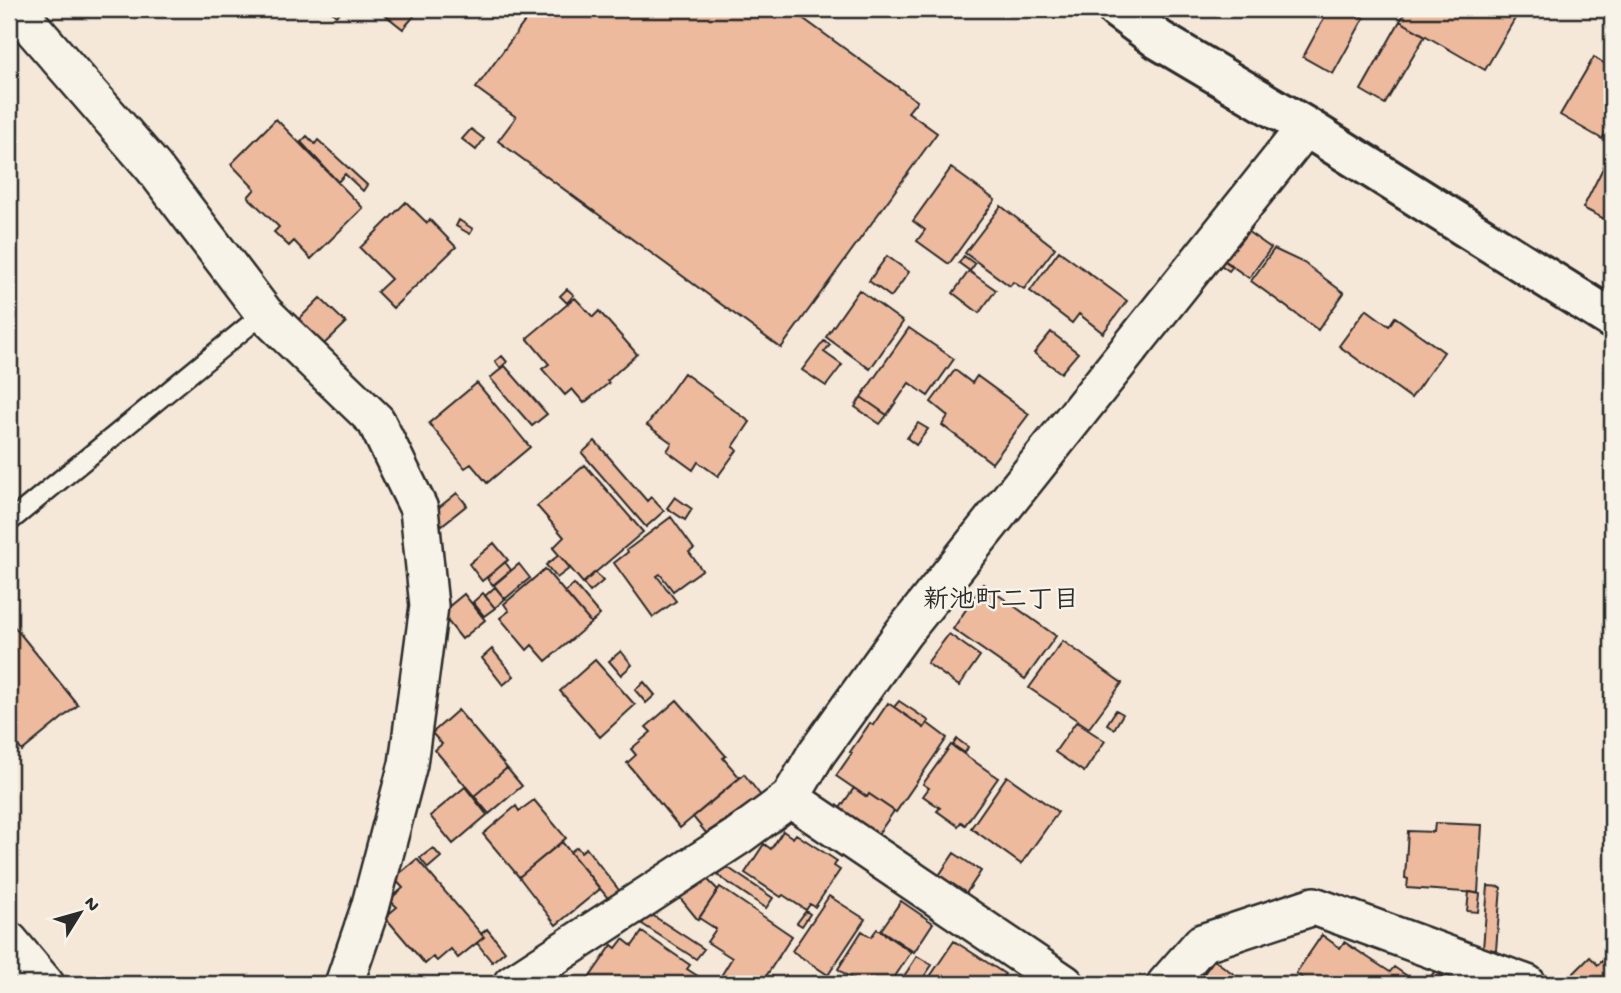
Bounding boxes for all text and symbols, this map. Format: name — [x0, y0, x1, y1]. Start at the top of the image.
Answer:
district label: 新池町二丁目 — [923, 586, 1079, 618]
north arrow — [46, 878, 116, 948]
text: N — [78, 893, 104, 917]

